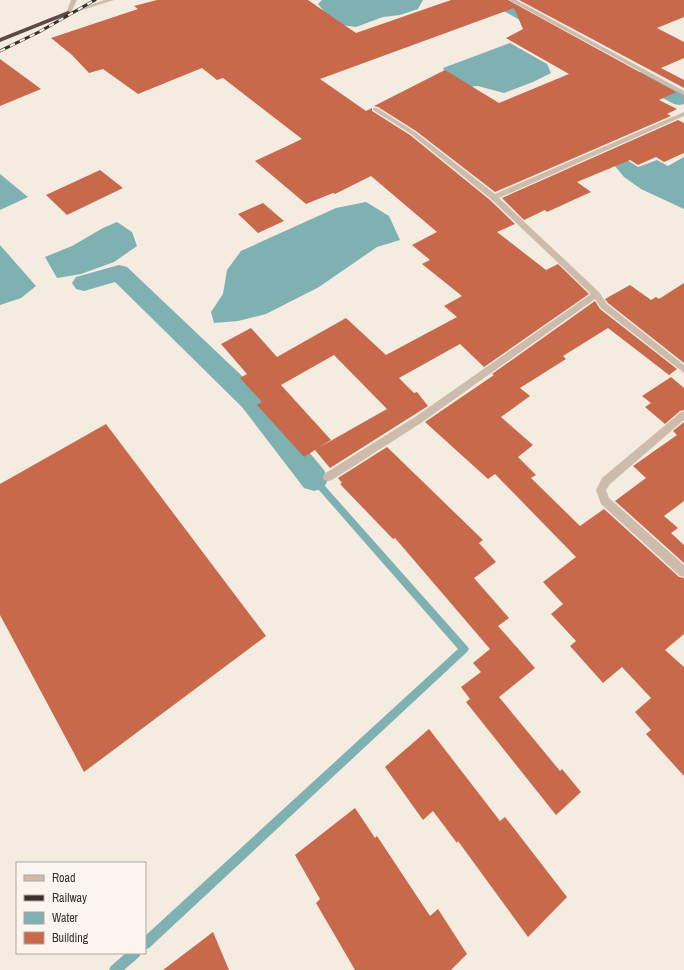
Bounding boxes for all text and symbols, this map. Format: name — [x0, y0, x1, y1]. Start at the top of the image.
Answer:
legend — [16, 862, 146, 954]
text: Road — [52, 870, 76, 886]
text: Railway — [52, 890, 87, 906]
text: Water — [52, 910, 79, 926]
text: Building — [52, 930, 89, 946]

